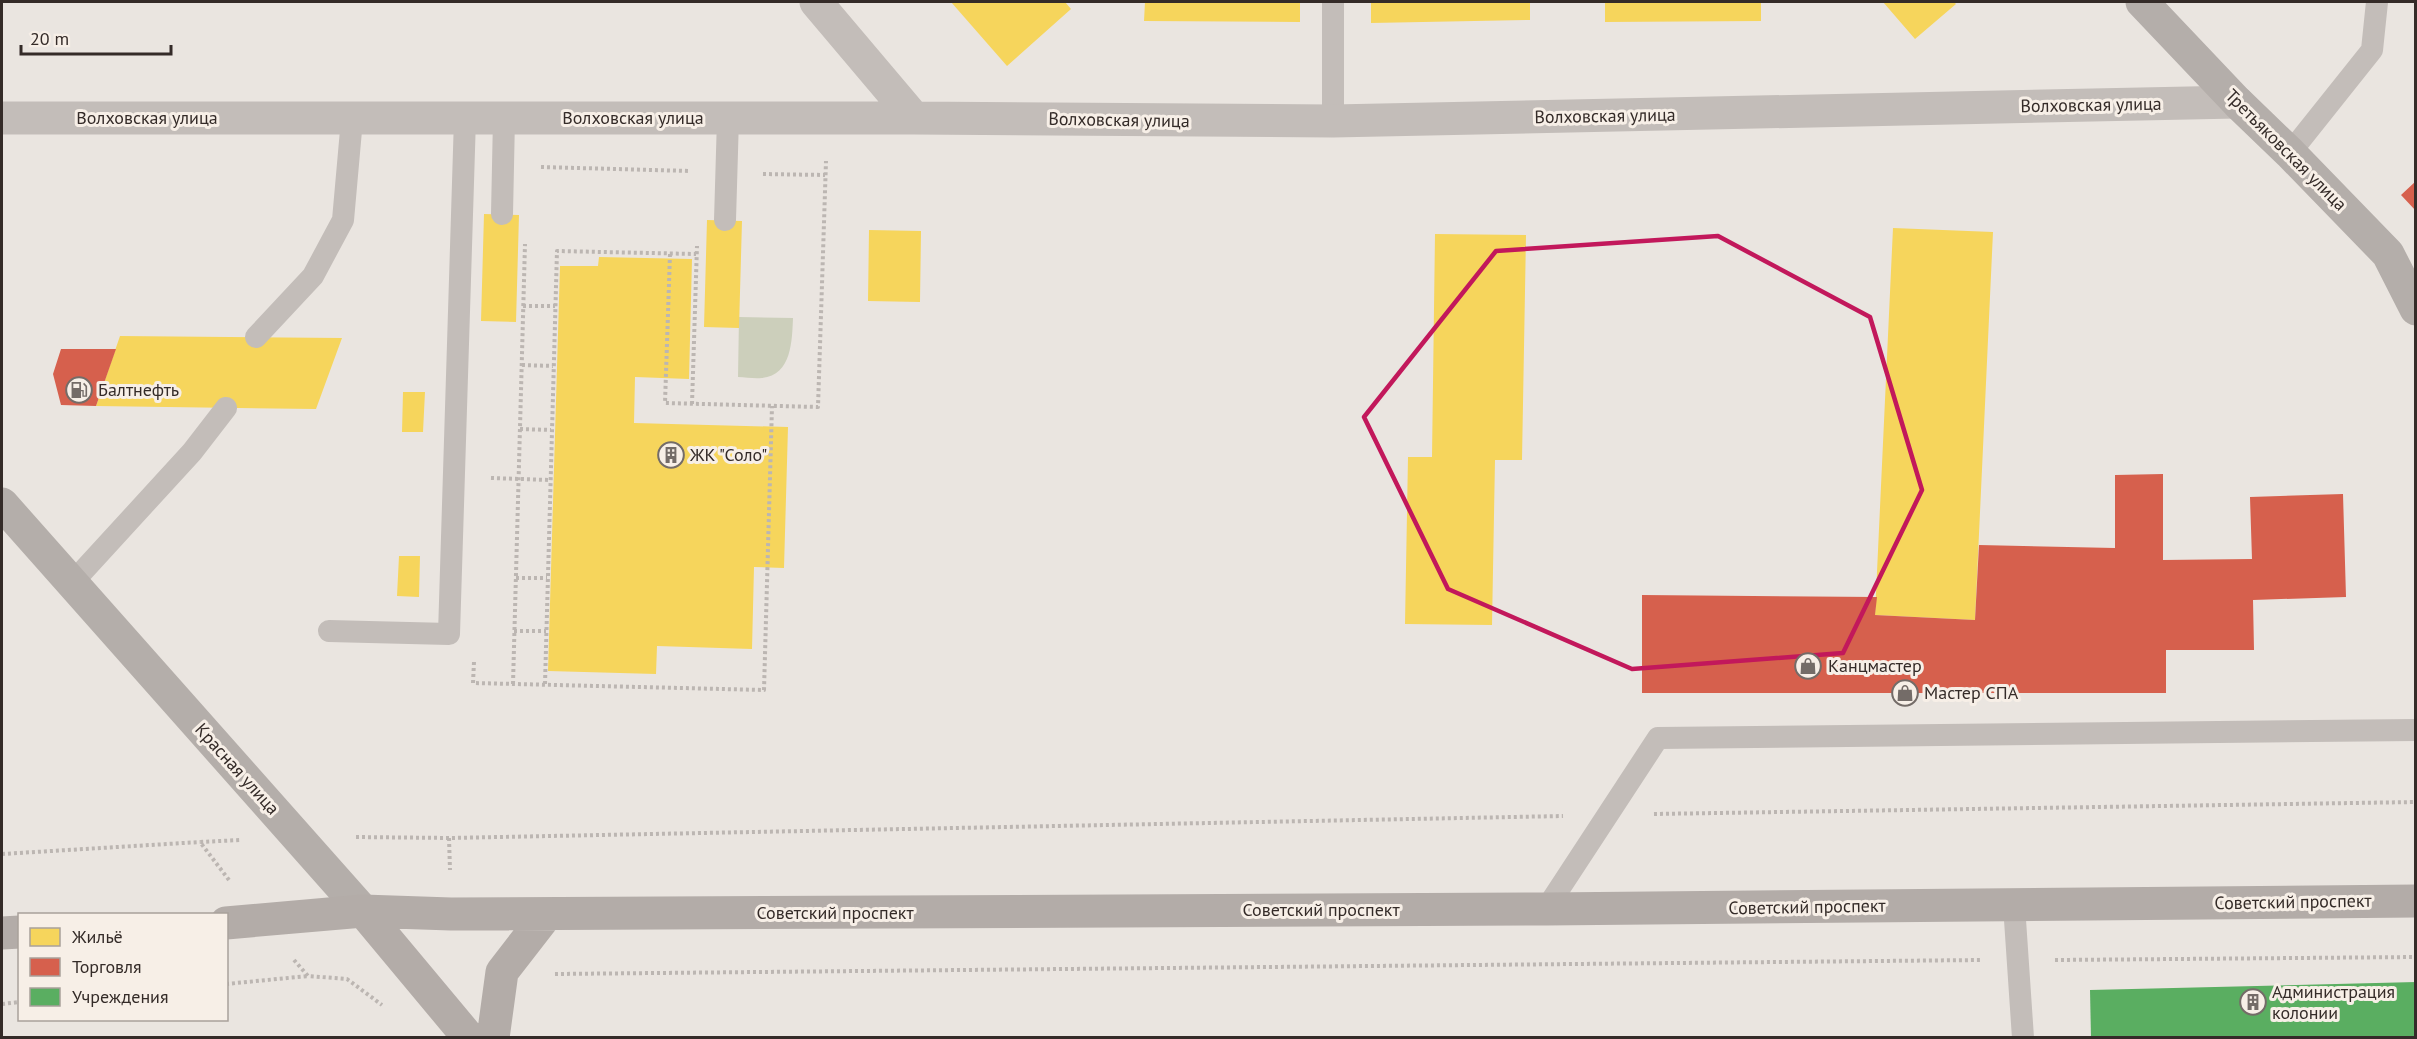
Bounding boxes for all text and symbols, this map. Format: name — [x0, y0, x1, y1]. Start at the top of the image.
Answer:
scale bar — [21, 18, 171, 56]
text: 20 m — [30, 27, 69, 50]
street label: Третьяковская улица — [2221, 84, 2352, 215]
street label: Волховская улица — [2020, 92, 2162, 117]
street label: Волховская улица — [1534, 103, 1676, 128]
street label: Волховская улица — [76, 106, 218, 129]
street label: Волховская улица — [562, 106, 704, 129]
street label: Волховская улица — [1048, 107, 1190, 132]
fuel station icon: Балтнефть — [64, 375, 94, 405]
place label: Балтнефть — [98, 378, 179, 401]
building icon: ЖК "Соло" — [656, 440, 686, 470]
place label: ЖК "Соло" — [689, 443, 767, 466]
shop icon: Канцмастер — [1793, 651, 1823, 681]
place label: Канцмастер — [1828, 654, 1922, 677]
shop icon: Мастер СПА — [1890, 678, 1920, 708]
place label: Мастер СПА — [1924, 681, 2019, 704]
street label: Красная улица — [190, 718, 285, 819]
street label: Советский проспект — [2214, 889, 2373, 914]
street label: Советский проспект — [1728, 894, 1887, 919]
street label: Советский проспект — [1242, 898, 1400, 921]
street label: Советский проспект — [756, 901, 914, 924]
legend — [18, 913, 228, 1021]
text: Жильё — [71, 925, 123, 948]
text: Торговля — [72, 955, 142, 978]
place label: Администрация колонии — [2272, 980, 2395, 1024]
text: Учреждения — [72, 985, 169, 1008]
building icon: Администрация колонии — [2238, 987, 2268, 1017]

